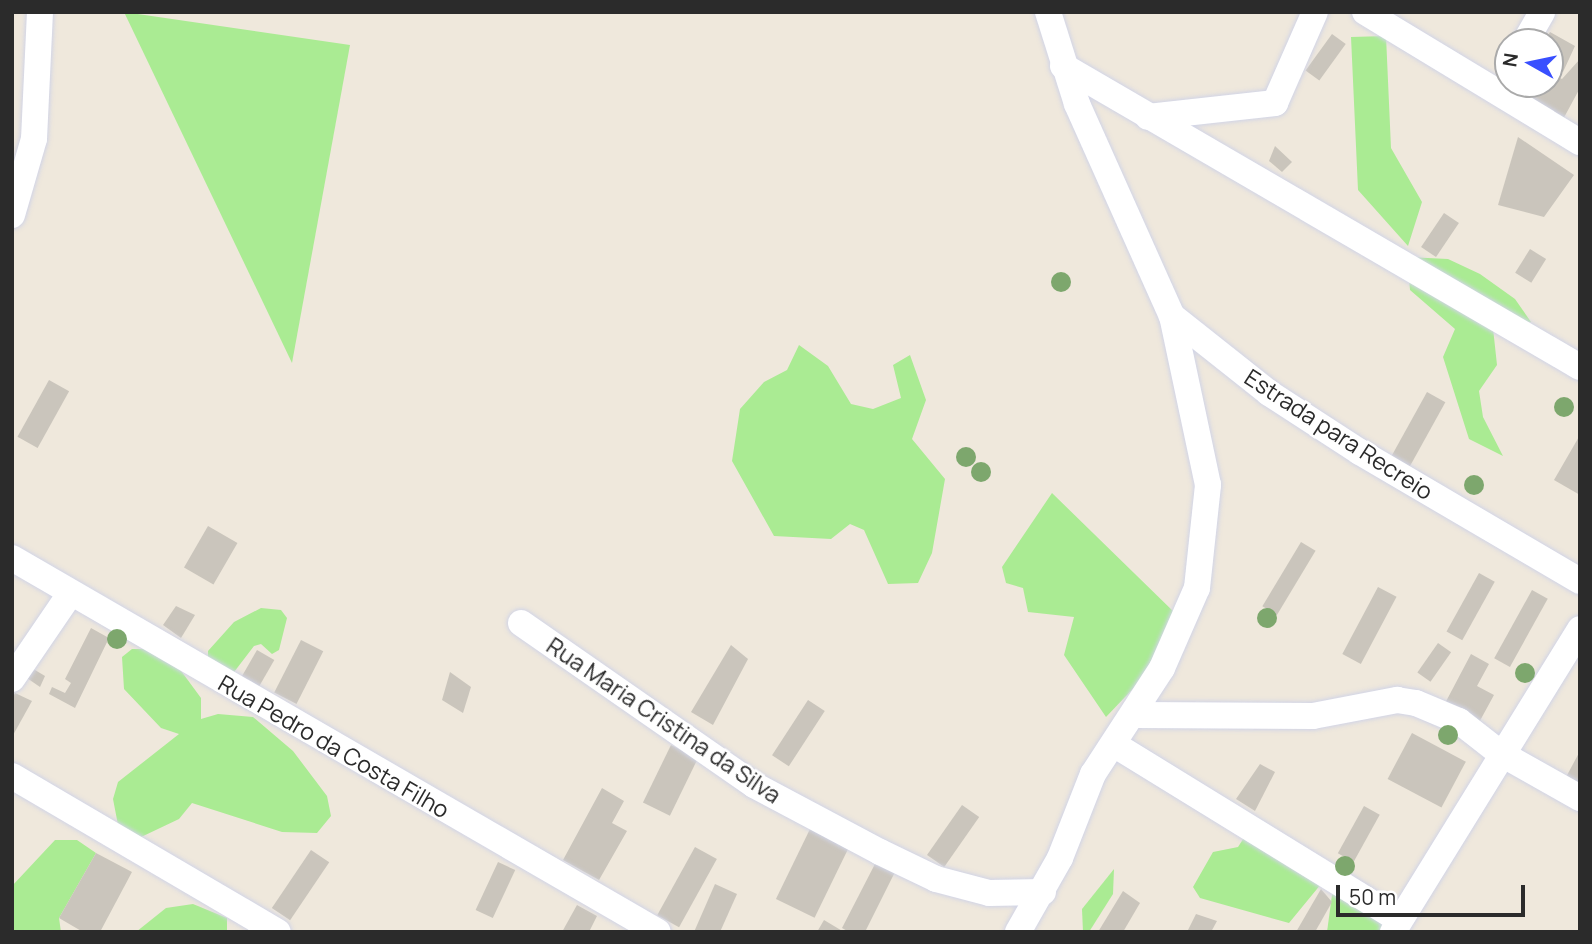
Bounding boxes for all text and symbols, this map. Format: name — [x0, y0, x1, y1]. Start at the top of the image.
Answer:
north arrow — [1494, 28, 1564, 98]
text: N — [1496, 51, 1524, 69]
street label: Estrada para Recreio — [1240, 363, 1438, 505]
street label: Rua Maria Cristina da Silva — [542, 631, 786, 809]
street label: Rua Pedro da Costa Filho — [214, 669, 454, 823]
scale bar — [1340, 870, 1529, 914]
text: 50 m — [1349, 883, 1396, 911]

